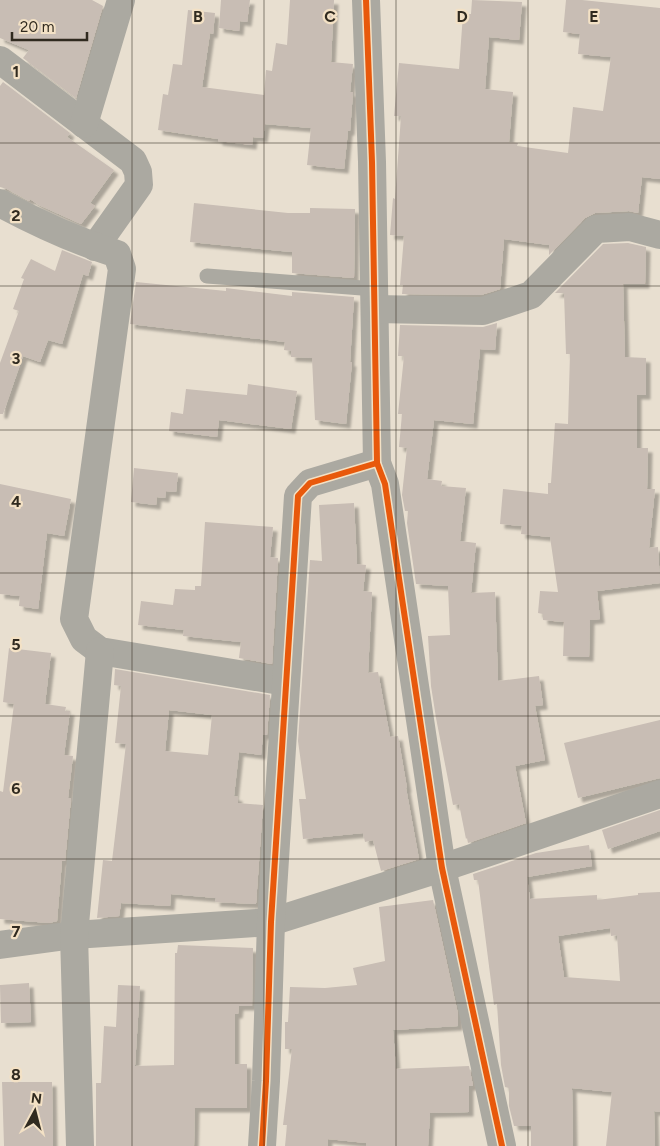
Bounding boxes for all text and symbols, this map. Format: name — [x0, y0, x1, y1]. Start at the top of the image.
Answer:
text: B — [193, 7, 203, 26]
text: C — [324, 7, 336, 26]
text: D — [456, 7, 468, 26]
text: E — [589, 7, 599, 26]
scale bar — [12, 10, 88, 42]
text: 20 m — [20, 18, 54, 36]
text: 1 — [13, 62, 19, 81]
text: 2 — [11, 206, 21, 225]
text: 3 — [12, 349, 21, 368]
text: 4 — [11, 492, 21, 511]
text: 5 — [11, 635, 21, 654]
text: 6 — [11, 779, 21, 798]
text: 7 — [12, 922, 21, 941]
text: 8 — [11, 1065, 21, 1084]
north arrow — [10, 1086, 60, 1136]
text: N — [30, 1089, 43, 1108]

